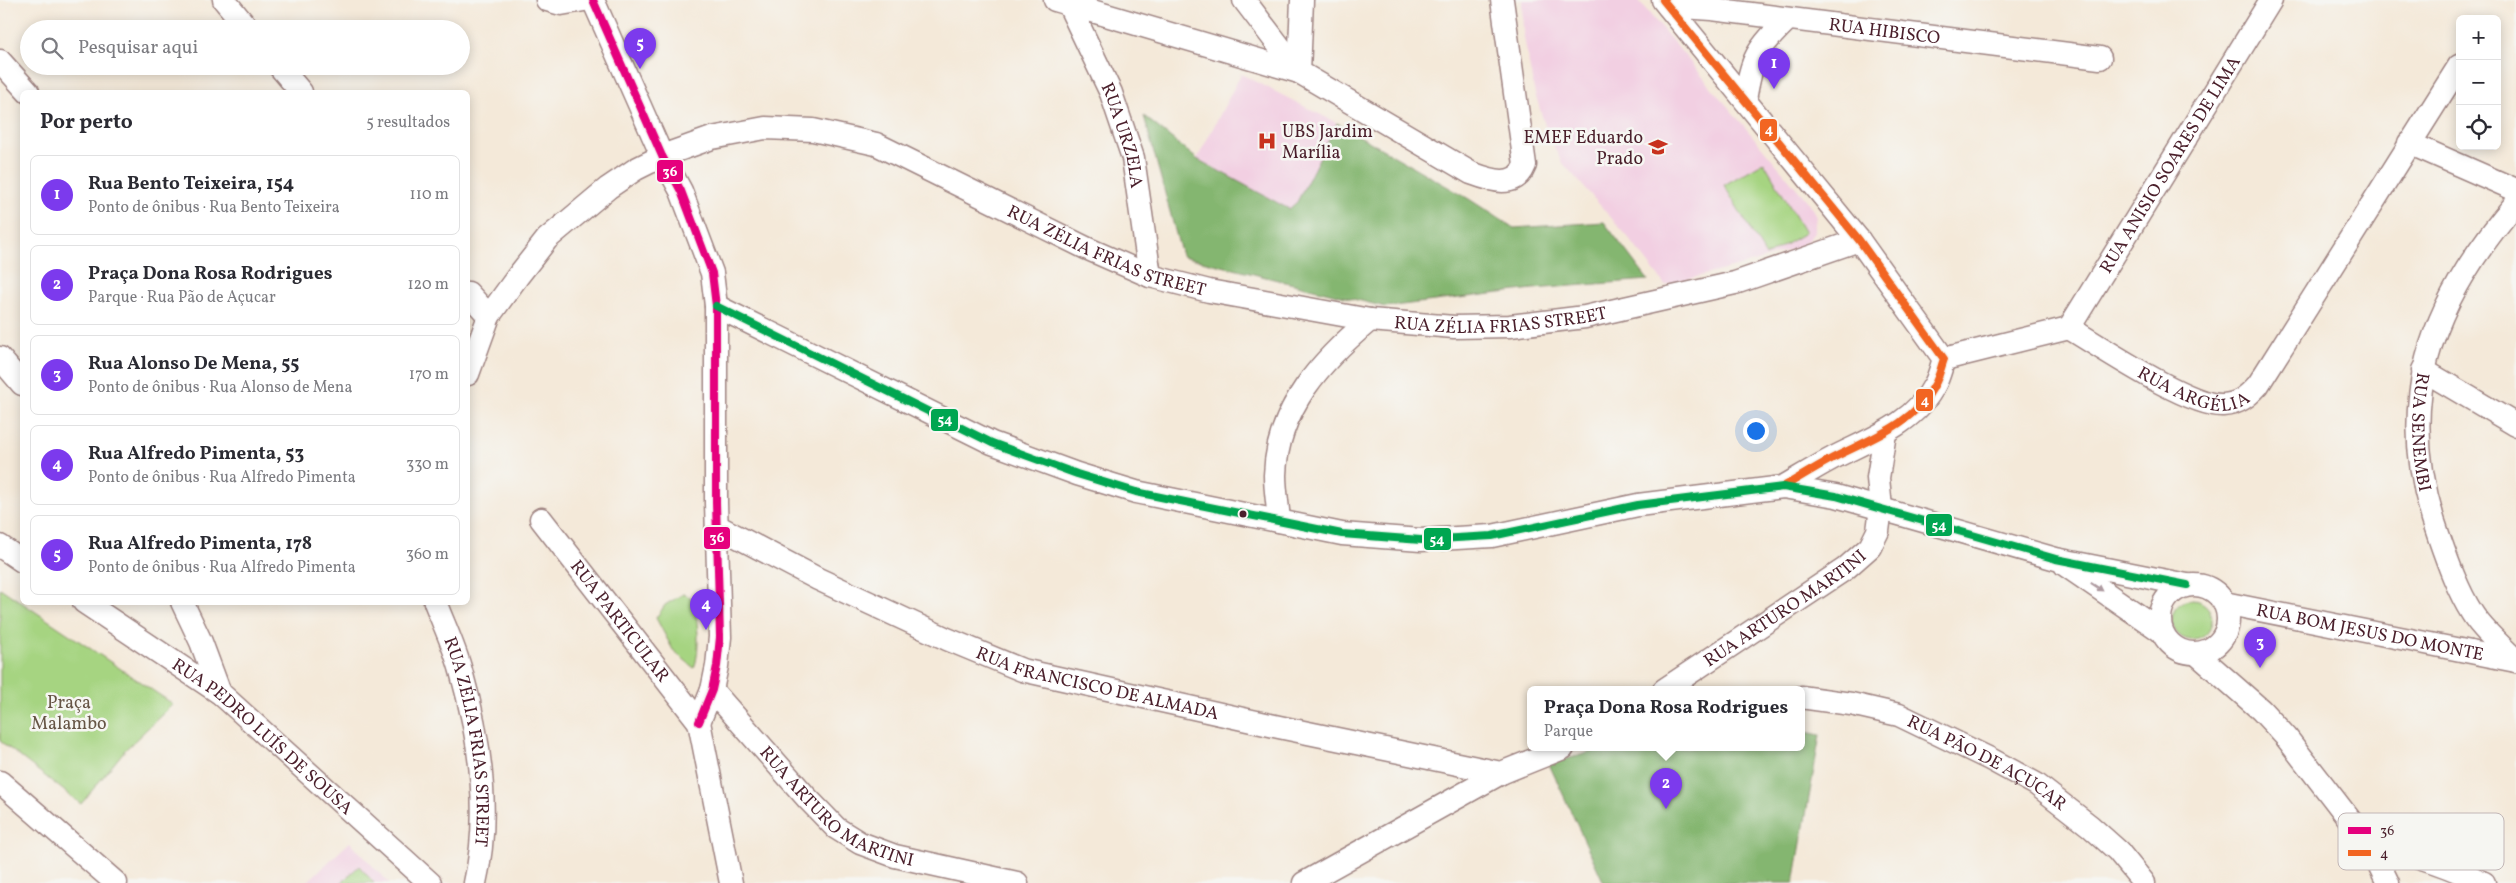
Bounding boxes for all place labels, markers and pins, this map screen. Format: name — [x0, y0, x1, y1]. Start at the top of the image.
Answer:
pin: 5 — [624, 28, 656, 69]
pin: 1 — [1758, 48, 1790, 89]
place label: UBS Jardim Marília — [1282, 120, 1373, 166]
place label: EMEF Eduardo Prado — [1524, 126, 1643, 172]
hospital icon: UBS Jardim Marília — [1256, 130, 1278, 152]
school or university icon: EMEF Eduardo Prado — [1647, 136, 1669, 158]
unlabelled marker — [1238, 509, 1248, 519]
pin: 4 — [690, 589, 722, 630]
pin: 3 — [2244, 627, 2276, 668]
pin: 2 — [1650, 768, 1682, 809]

